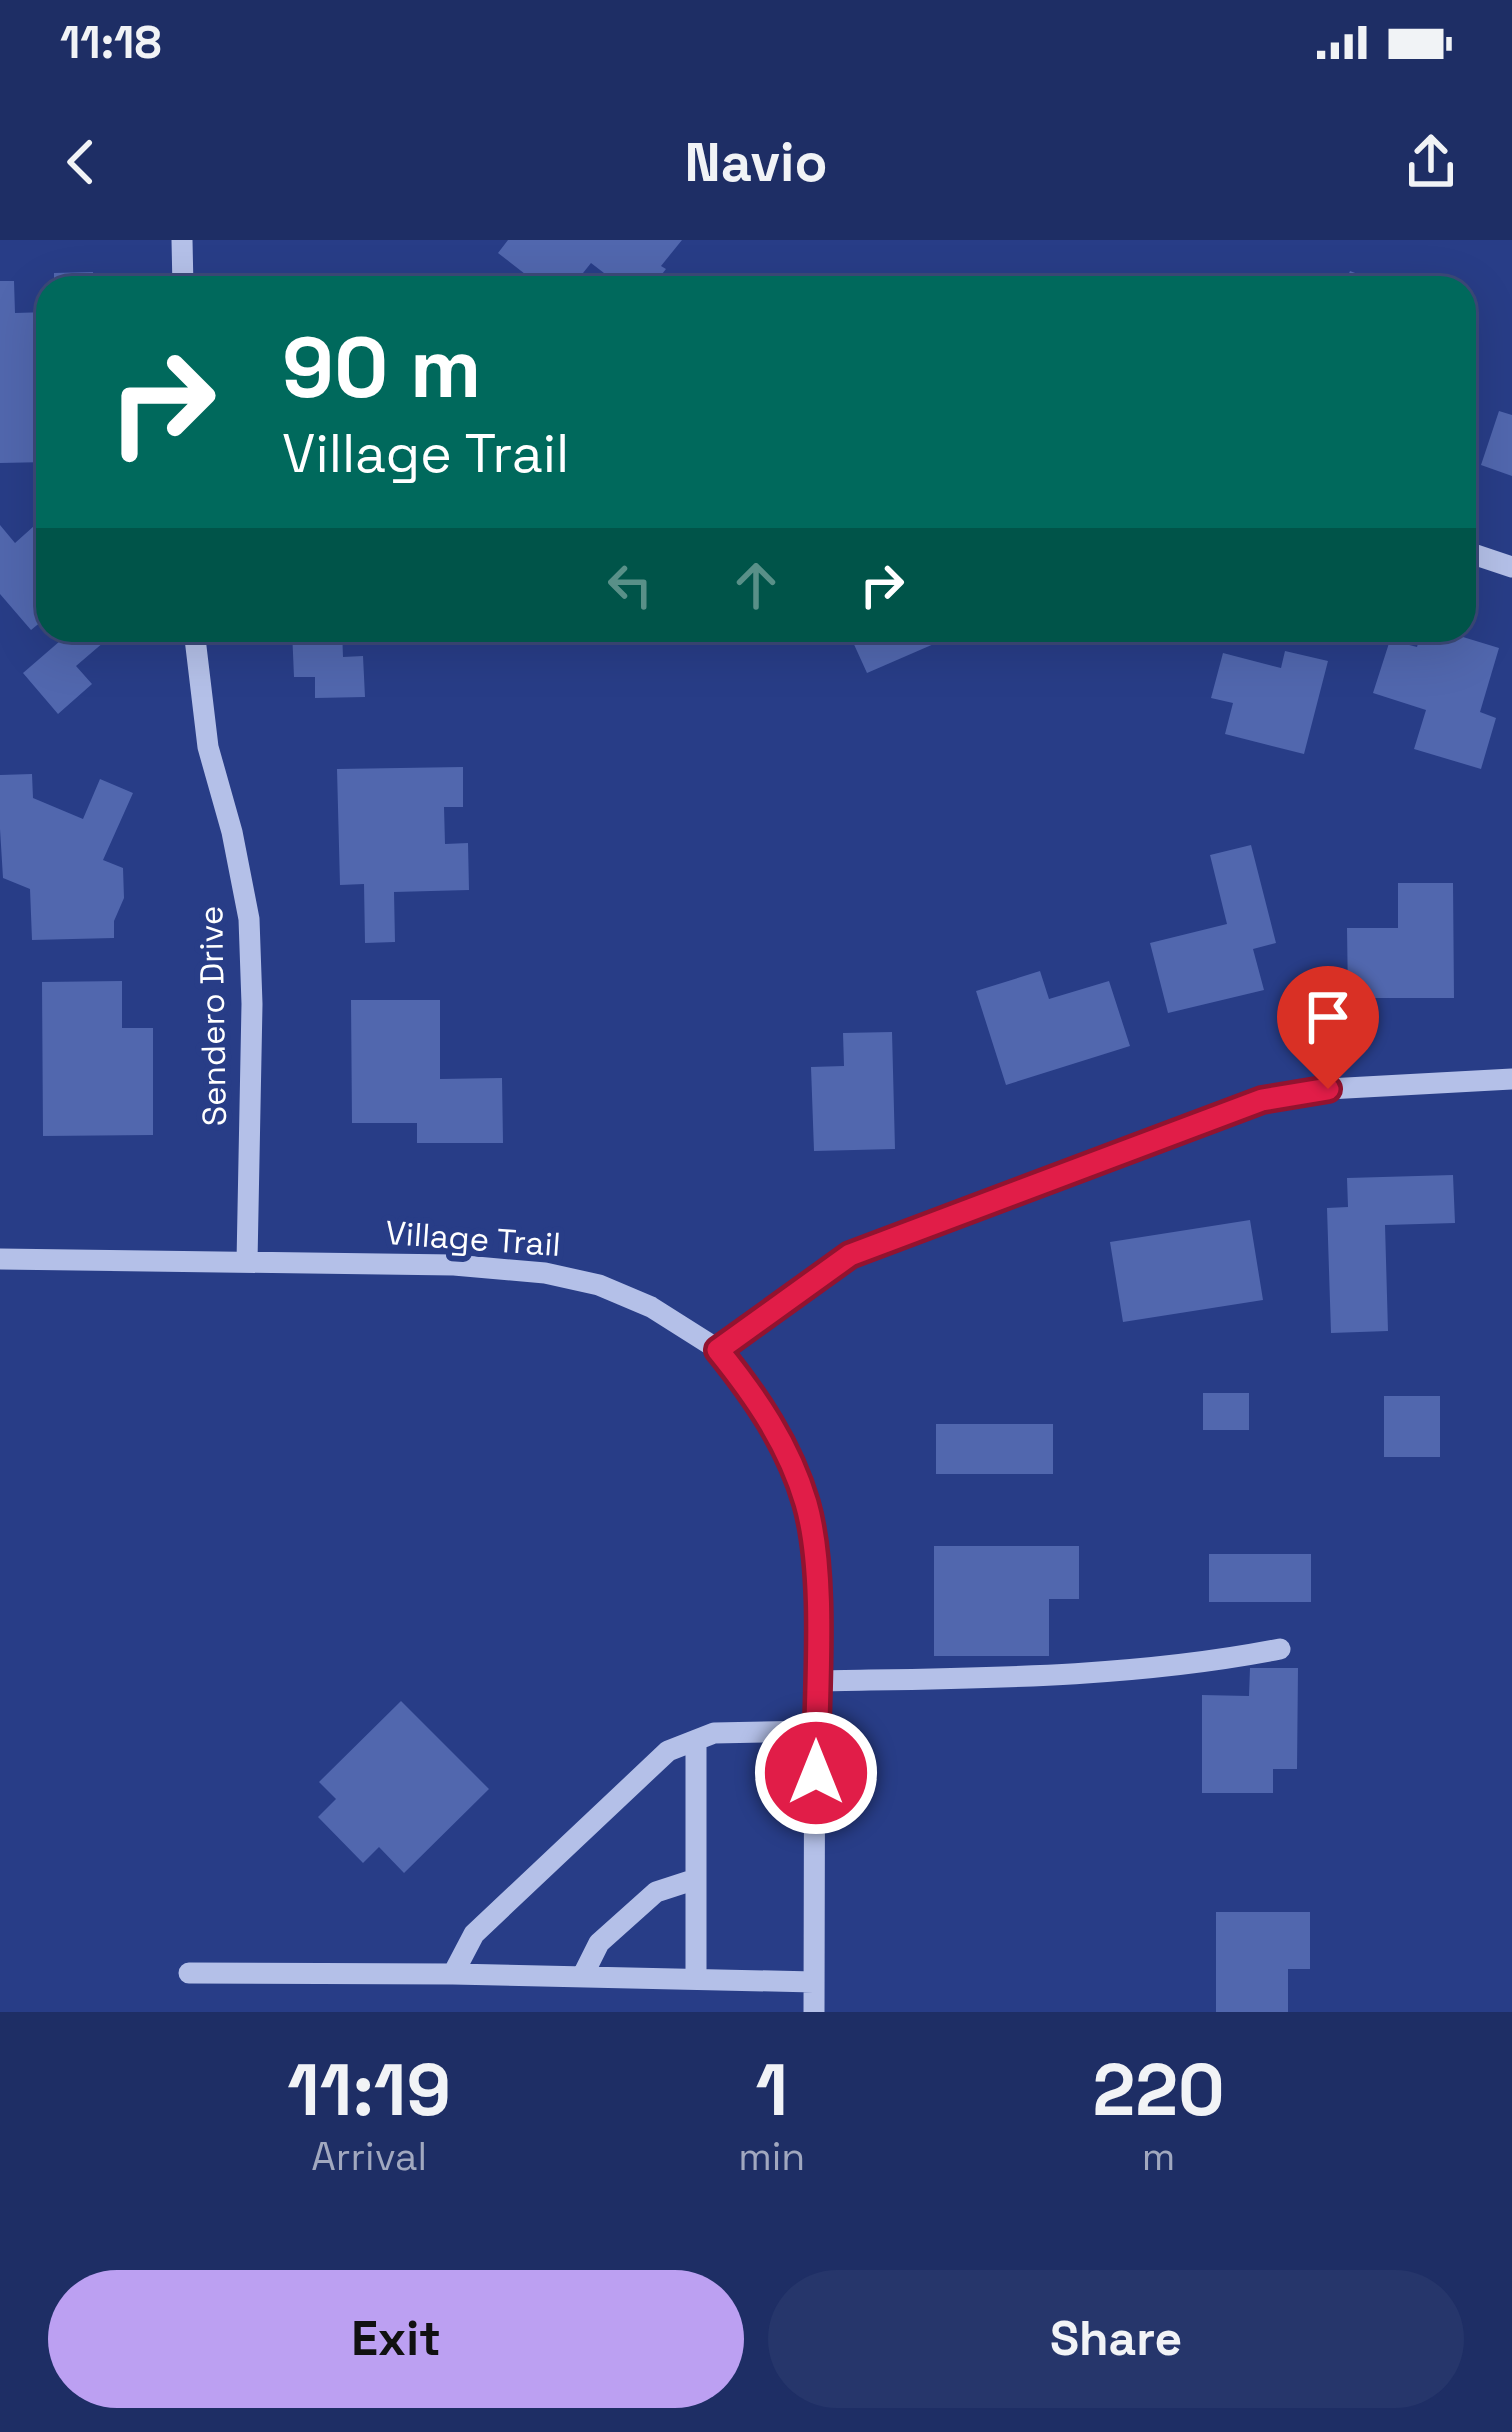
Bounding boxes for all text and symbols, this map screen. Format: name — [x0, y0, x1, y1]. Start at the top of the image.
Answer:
text: 11:18 — [60, 14, 161, 71]
text: Navio — [685, 128, 827, 197]
icon: back — [48, 129, 114, 195]
icon: share — [1398, 129, 1464, 195]
text: 90 m — [282, 314, 481, 422]
icon: right — [84, 324, 240, 480]
text: Village Trail — [282, 419, 569, 488]
icon: left — [597, 552, 663, 618]
icon: ahead — [723, 552, 789, 618]
icon: right — [849, 552, 915, 618]
street label: Sendero Drive — [190, 905, 236, 1127]
pin — [1277, 966, 1379, 1089]
icon: arrive — [1295, 984, 1361, 1050]
street label: Village Trail — [384, 1212, 562, 1266]
position arrow — [753, 1710, 879, 1836]
text: 11:19 — [287, 2044, 451, 2136]
text: 1 — [755, 2044, 788, 2136]
text: 220 — [1093, 2044, 1225, 2136]
text: Arrival — [311, 2132, 427, 2181]
text: min — [738, 2132, 805, 2181]
text: m — [1142, 2132, 1175, 2181]
button: Exit — [48, 2270, 744, 2408]
button: Share — [768, 2270, 1464, 2408]

